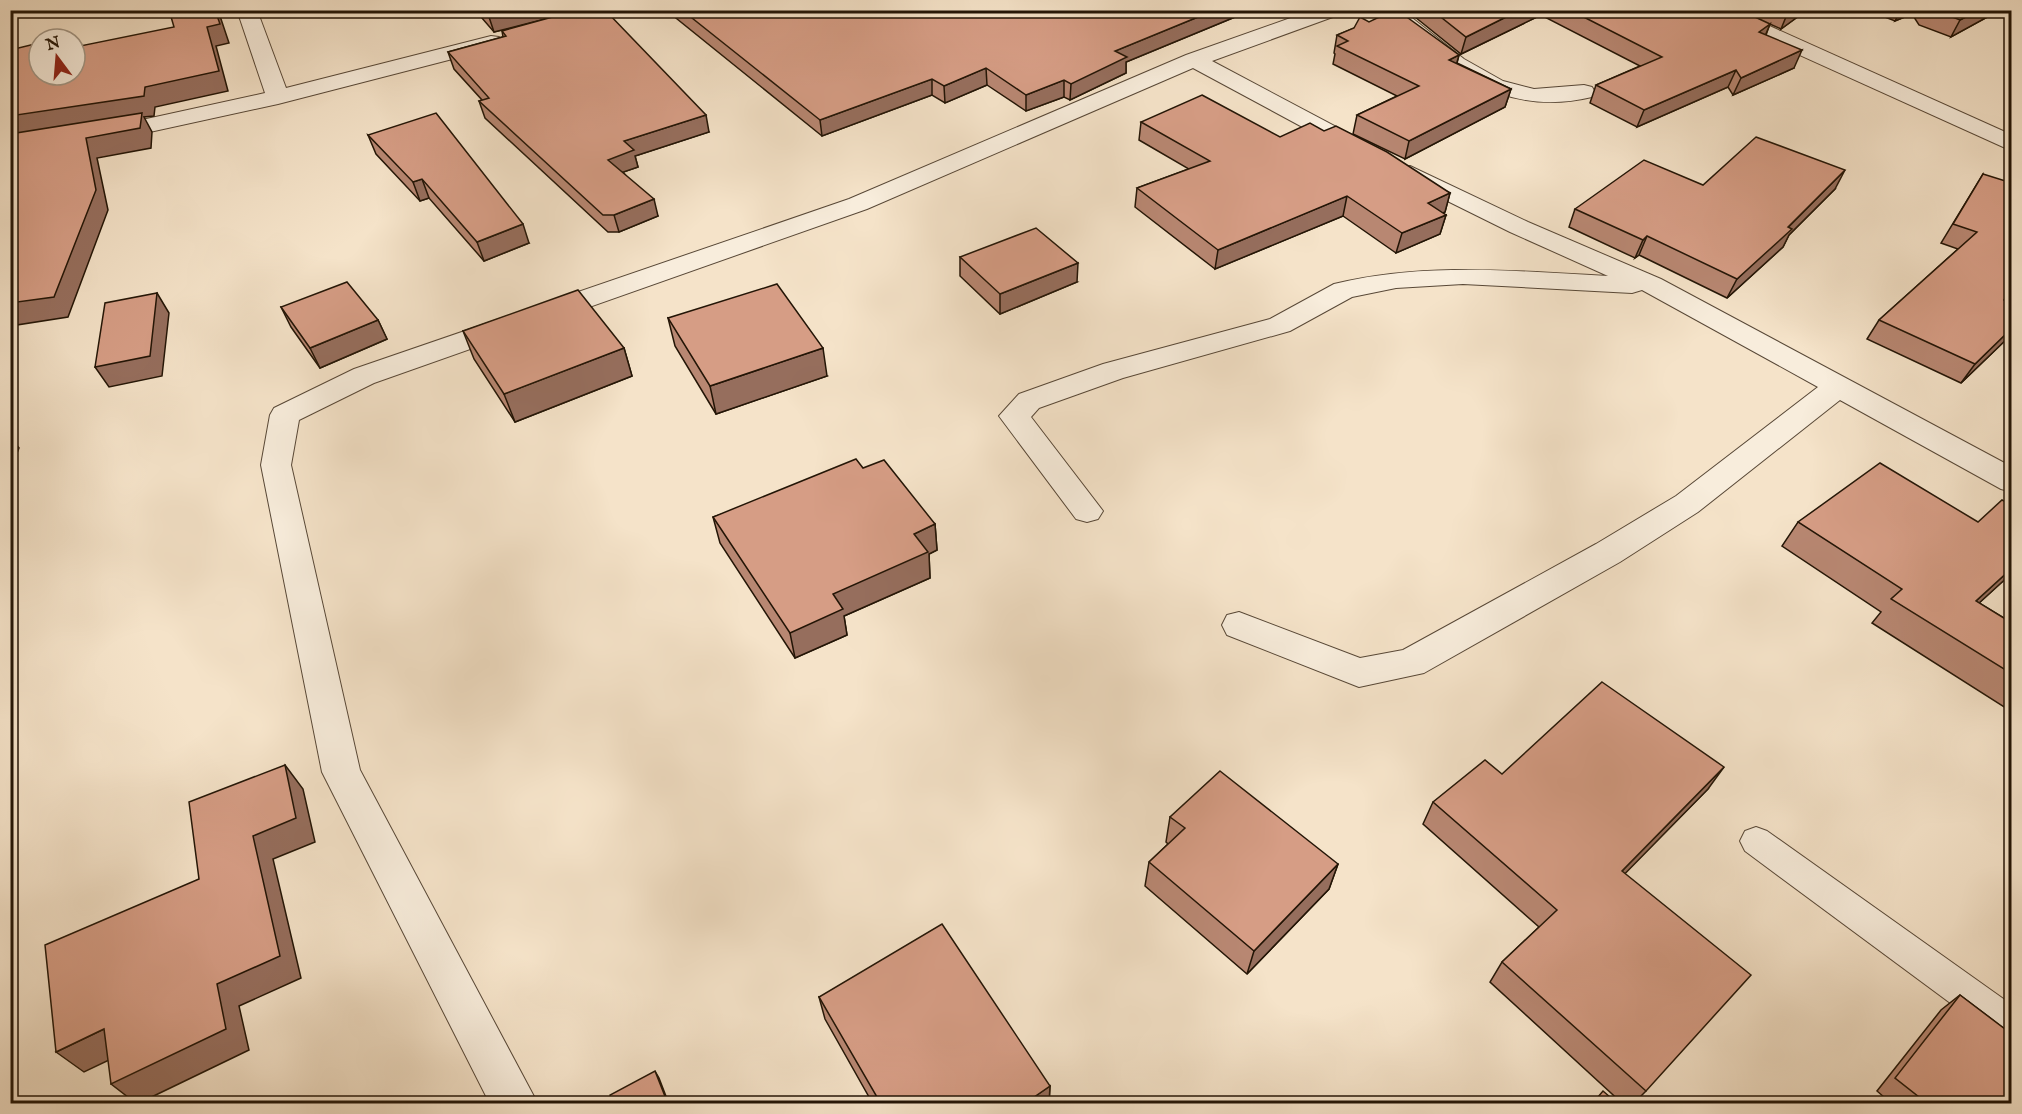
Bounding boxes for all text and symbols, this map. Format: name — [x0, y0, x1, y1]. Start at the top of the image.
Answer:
north arrow — [27, 27, 87, 87]
text: N — [43, 33, 63, 56]

